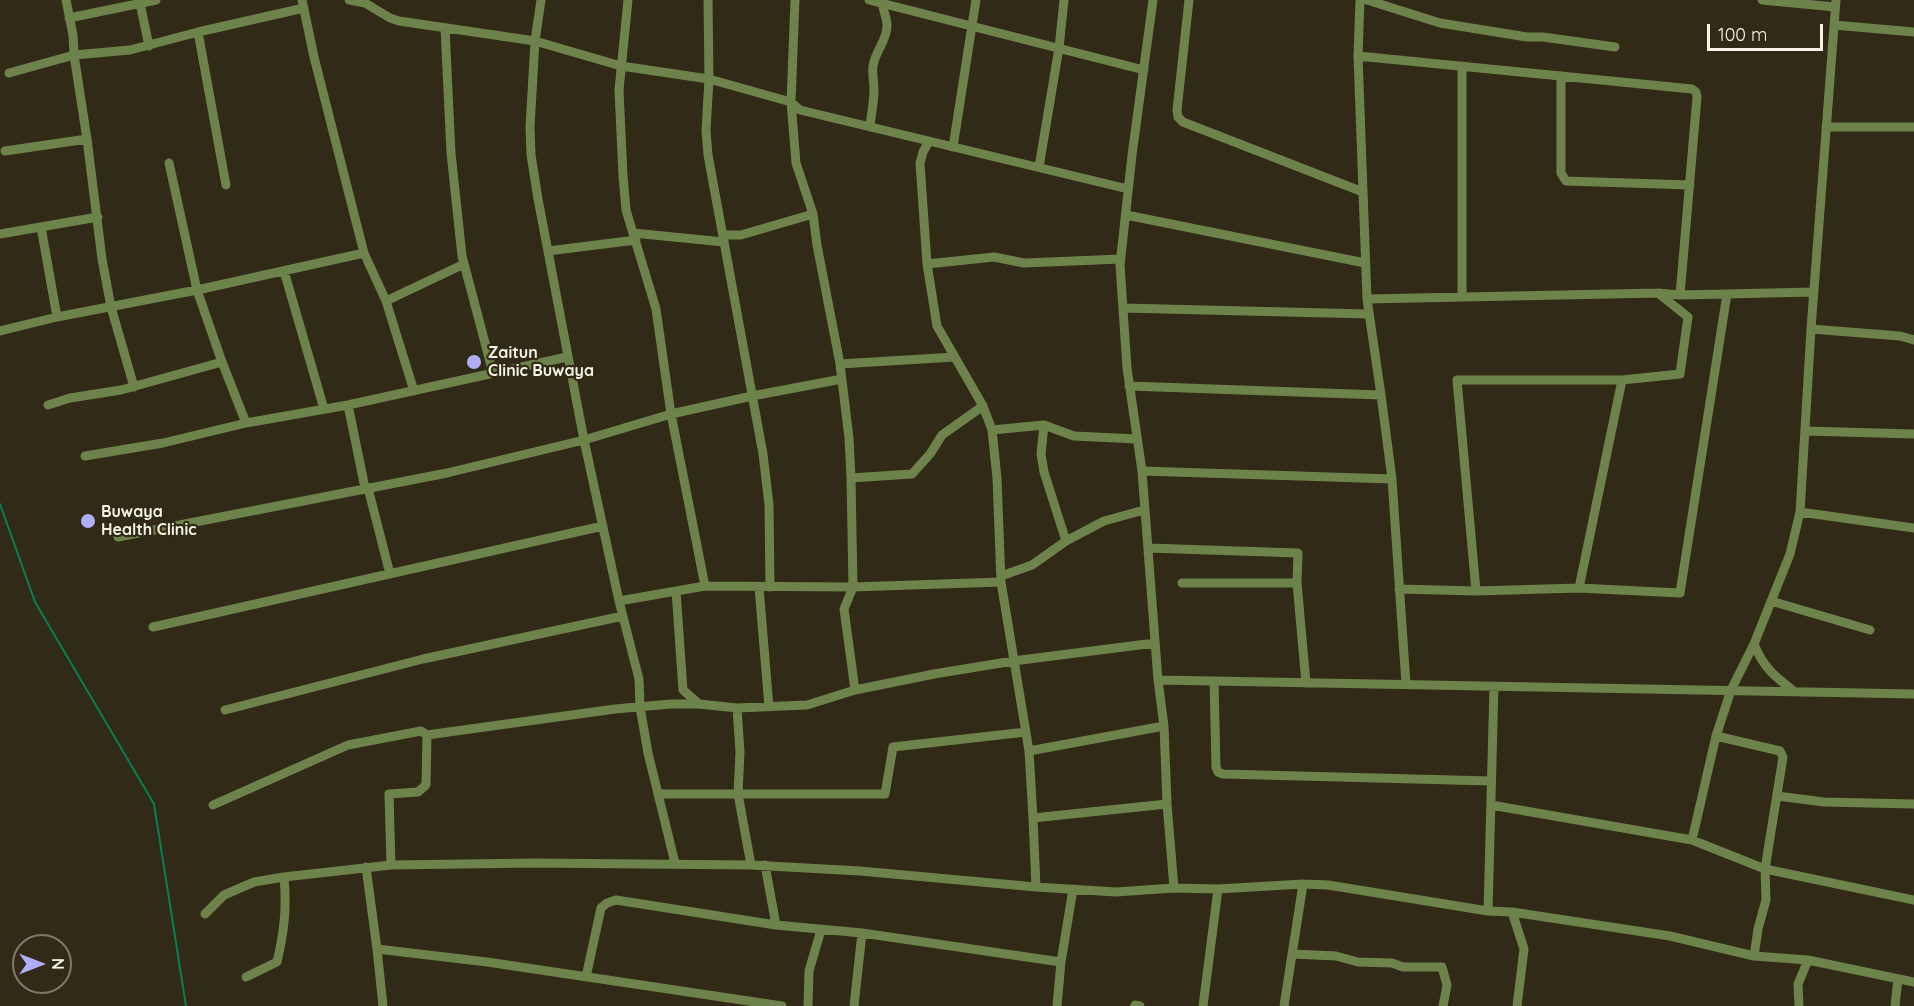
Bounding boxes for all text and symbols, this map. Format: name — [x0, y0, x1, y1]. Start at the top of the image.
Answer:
scale bar — [1710, 12, 1826, 50]
text: 100 m — [1718, 23, 1767, 46]
place label: Zaitun Clinic Buwaya — [488, 343, 594, 381]
marker: Zaitun Clinic Buwaya — [465, 353, 483, 371]
place label: Buwaya Health Clinic — [101, 502, 196, 540]
marker: Buwaya Health Clinic — [79, 512, 97, 530]
north arrow — [12, 934, 72, 994]
text: N — [48, 958, 68, 970]

